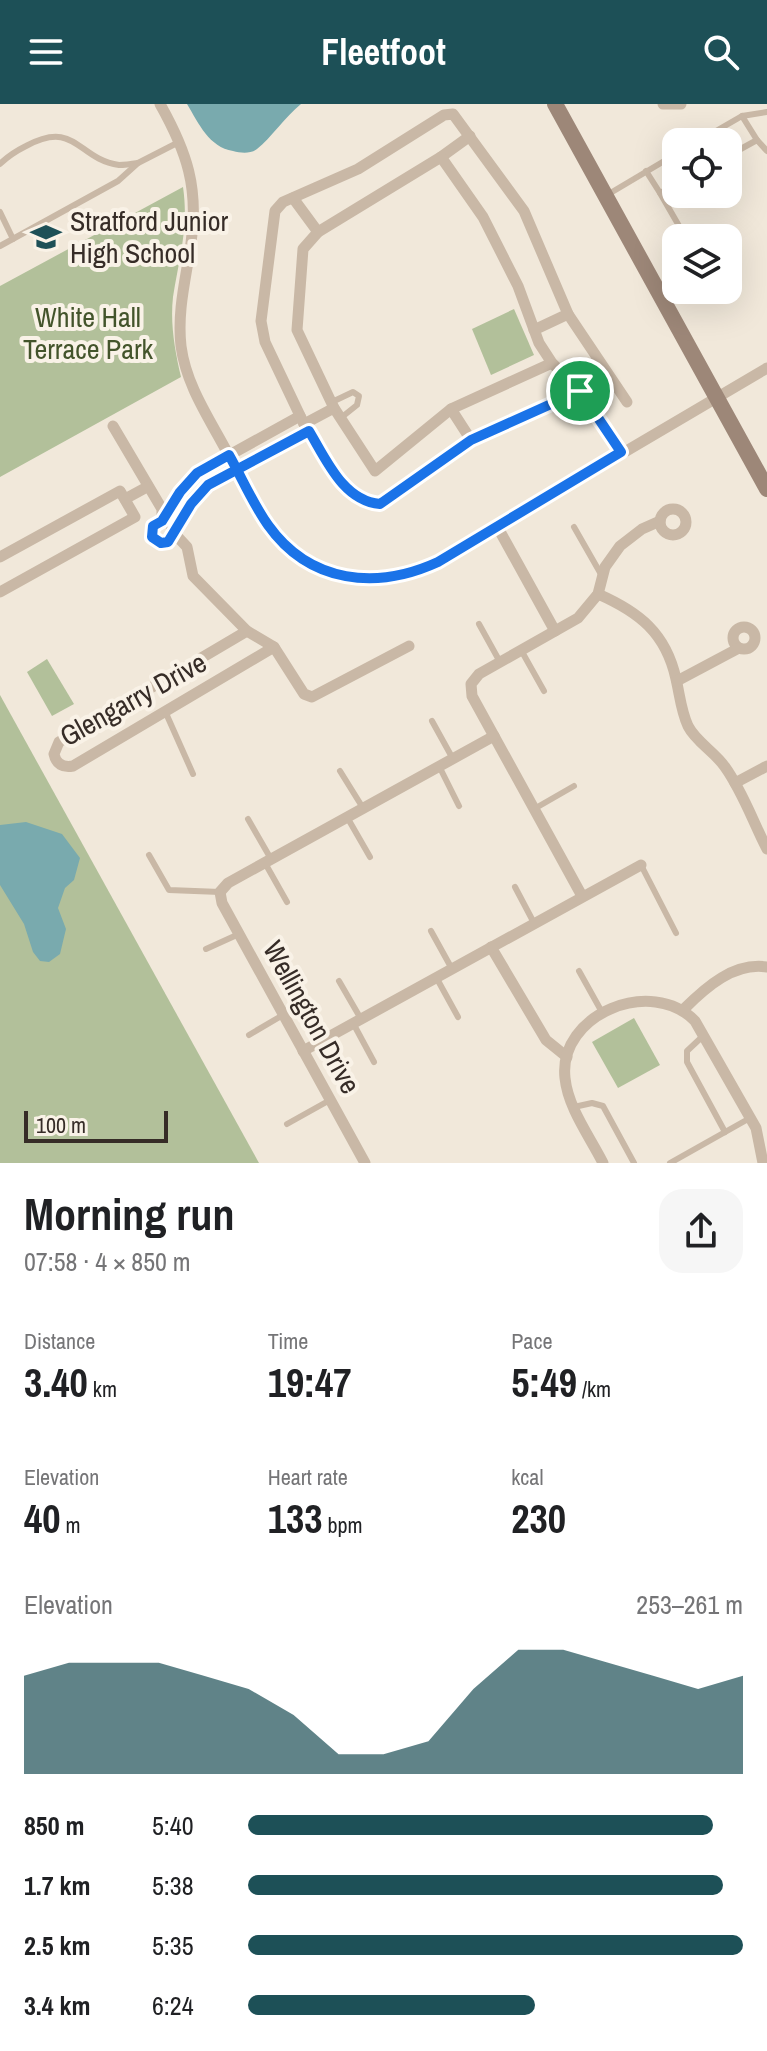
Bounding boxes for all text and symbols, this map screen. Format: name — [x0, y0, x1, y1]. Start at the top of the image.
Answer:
text: Fleetfoot — [321, 28, 446, 76]
icon: menu — [24, 30, 68, 74]
icon: search — [699, 30, 743, 74]
map controls — [662, 128, 742, 304]
button: locate — [662, 128, 742, 208]
place label: Stratford Junior High School — [70, 202, 229, 272]
school or university icon: Stratford Junior High School — [29, 220, 63, 254]
button: layers — [662, 224, 742, 304]
park label: White Hall Terrace Park — [23, 298, 154, 368]
pin — [546, 357, 614, 425]
icon: arrive — [558, 369, 602, 413]
street label: Glengarry Drive — [53, 643, 213, 755]
street label: Wellington Drive — [254, 934, 370, 1100]
scale bar — [24, 1107, 168, 1143]
text: 100 m — [36, 1110, 86, 1140]
text: Morning run — [24, 1184, 234, 1244]
button: share — [659, 1189, 743, 1273]
text: 07:58 · 4 × 850 m — [24, 1244, 191, 1279]
text: Distance — [24, 1326, 95, 1356]
text: Time — [268, 1326, 308, 1356]
text: Pace — [511, 1326, 552, 1356]
text: 3.40 — [24, 1356, 88, 1409]
text: 19:47 — [268, 1356, 352, 1409]
text: 5:49 — [511, 1356, 577, 1409]
text: km — [88, 1374, 117, 1404]
text: /km — [577, 1374, 611, 1404]
text: Elevation — [24, 1462, 99, 1492]
text: Heart rate — [268, 1462, 348, 1492]
text: kcal — [511, 1462, 543, 1492]
text: 40 — [24, 1492, 60, 1545]
text: 133 — [268, 1492, 322, 1545]
text: 230 — [511, 1492, 566, 1545]
text: m — [60, 1510, 81, 1540]
text: bpm — [322, 1510, 363, 1540]
text: Elevation — [24, 1587, 113, 1622]
text: 253–261 m — [636, 1587, 743, 1622]
text: 850 m — [24, 1808, 84, 1843]
text: 5:40 — [152, 1808, 194, 1843]
text: 1.7 km — [24, 1868, 90, 1903]
text: 5:38 — [152, 1868, 194, 1903]
text: 2.5 km — [24, 1928, 90, 1963]
text: 5:35 — [152, 1928, 194, 1963]
text: 3.4 km — [24, 1988, 90, 2023]
text: 6:24 — [152, 1988, 194, 2023]

